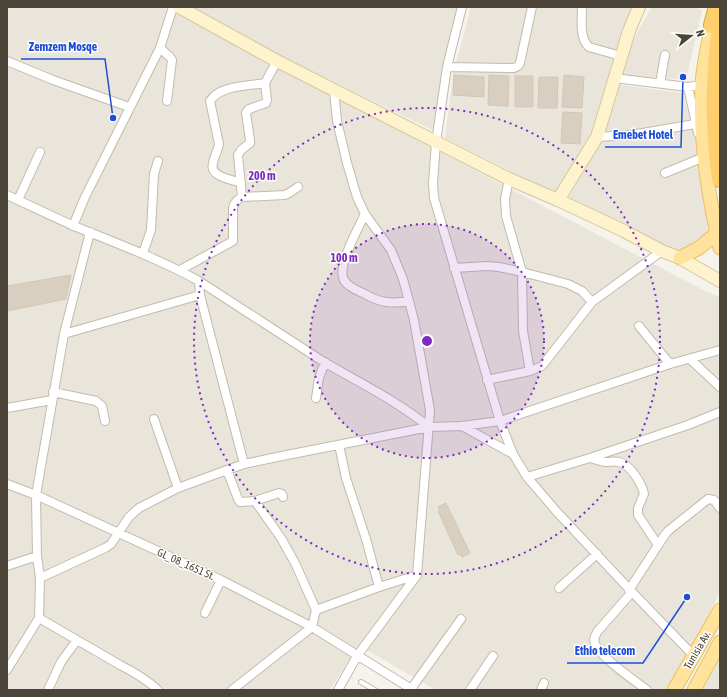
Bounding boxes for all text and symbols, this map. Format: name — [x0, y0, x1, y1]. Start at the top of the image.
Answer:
north arrow — [671, 16, 711, 56]
text: N — [694, 28, 707, 38]
callout: Zemzem Mosqe — [21, 35, 105, 59]
text: Zemzem Mosqe — [29, 40, 98, 54]
callout: Emebet Hotel — [605, 123, 681, 147]
text: Emebet Hotel — [613, 128, 674, 142]
text: 200 m — [248, 169, 276, 183]
text: 100 m — [330, 251, 358, 265]
centre of rings — [420, 334, 434, 348]
street label: GL_08_1651 St. — [155, 546, 217, 582]
street label: Tunisia Av. — [681, 629, 713, 671]
callout: Ethio telecom — [567, 639, 643, 663]
text: Ethio telecom — [575, 644, 636, 658]

